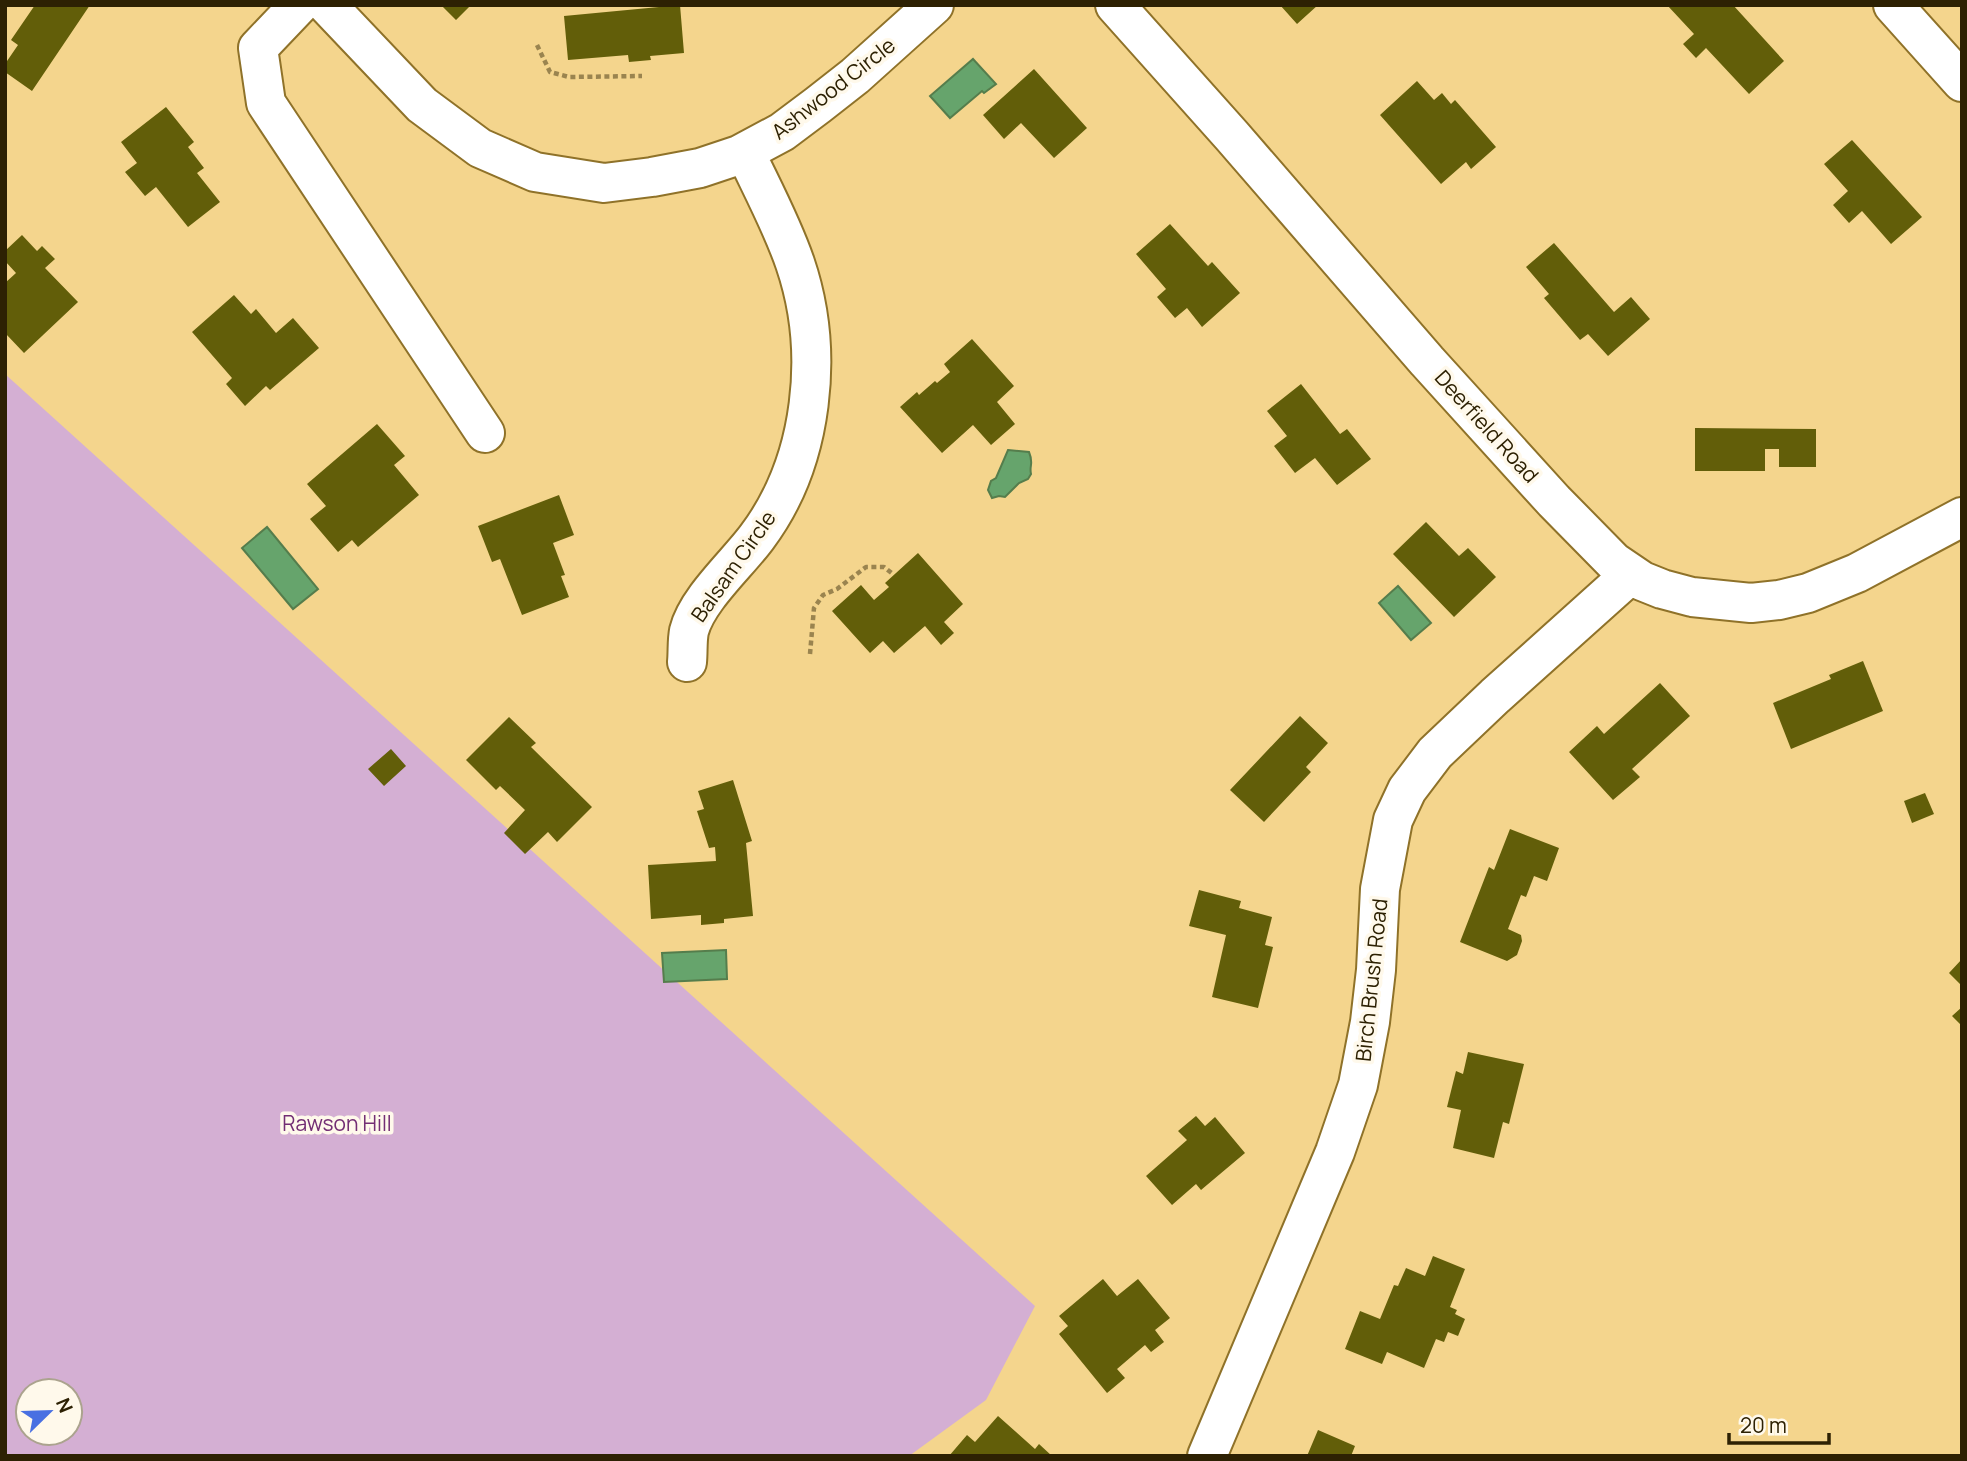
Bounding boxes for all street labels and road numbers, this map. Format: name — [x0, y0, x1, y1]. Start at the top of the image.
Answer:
street label: Ashwood Circle — [765, 31, 901, 145]
street label: Deerfield Road — [1429, 364, 1545, 488]
street label: Balsam Circle — [684, 505, 782, 627]
street label: Birch Brush Road — [1349, 897, 1393, 1063]

